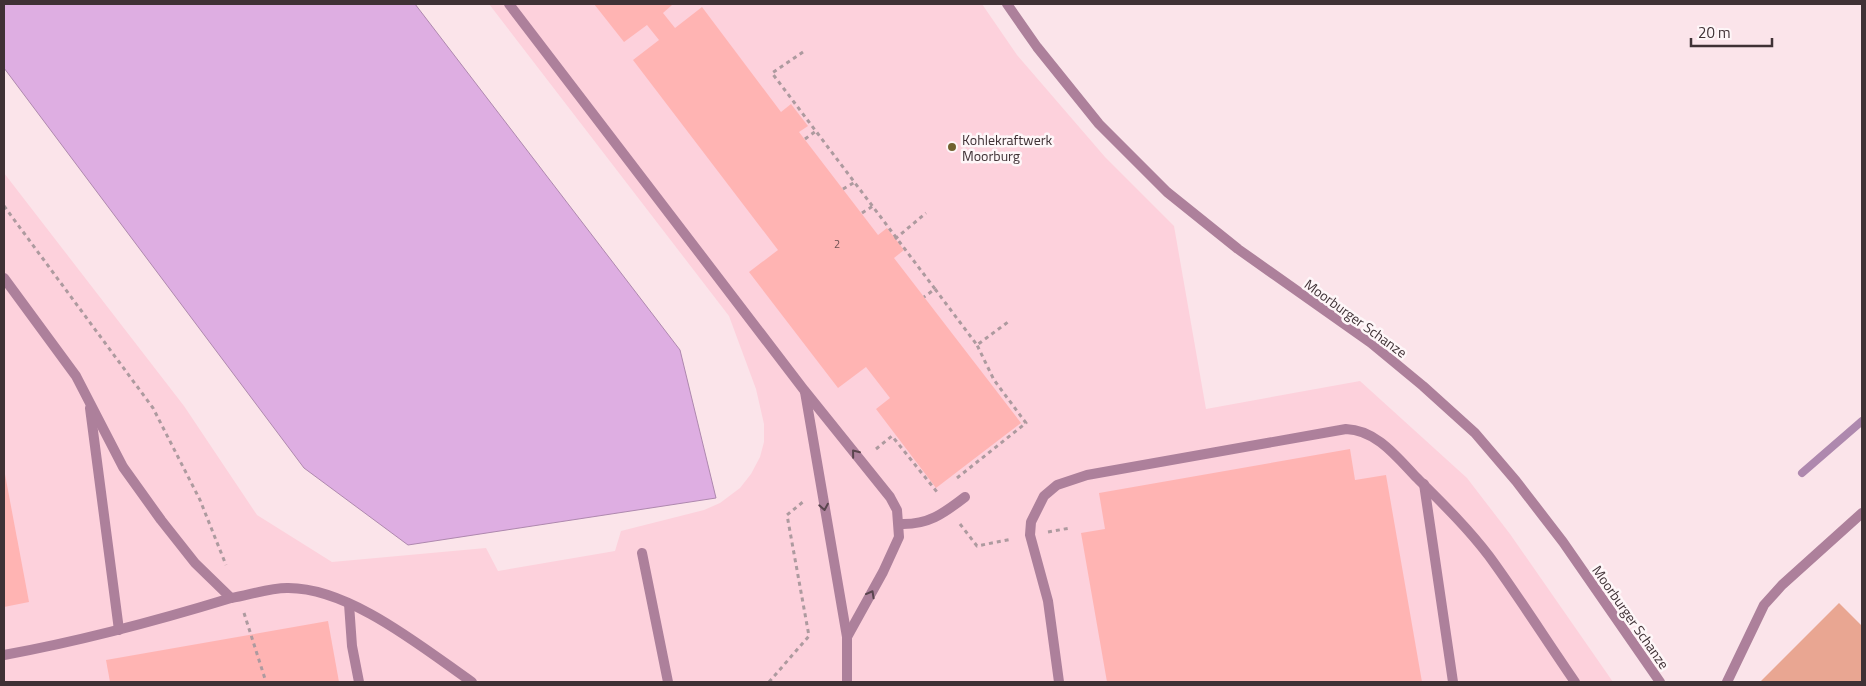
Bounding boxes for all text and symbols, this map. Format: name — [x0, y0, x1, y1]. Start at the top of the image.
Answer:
scale bar — [1691, 15, 1772, 47]
text: 20 m — [1698, 21, 1731, 44]
place label: Kohlekraftwerk Moorburg — [962, 129, 1053, 166]
marker: Kohlekraftwerk Moorburg — [946, 141, 958, 153]
house number: 2 — [834, 236, 840, 252]
street label: Moorburger Schanze — [1300, 274, 1412, 362]
one-way arrow — [852, 449, 861, 458]
one-way arrow — [819, 503, 829, 512]
street label: Moorburger Schanze — [1587, 561, 1675, 673]
one-way arrow — [864, 591, 874, 600]

